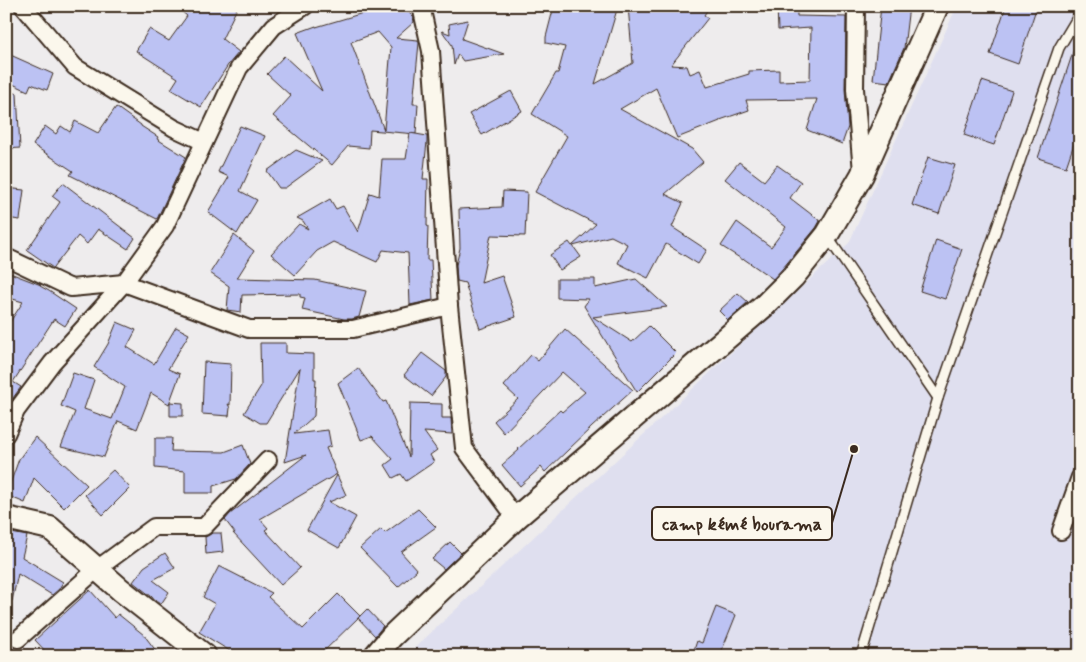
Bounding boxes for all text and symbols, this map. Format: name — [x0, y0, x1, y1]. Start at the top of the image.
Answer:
callout: camp kémé bourama — [652, 507, 832, 540]
text: camp kémé bourama — [662, 513, 822, 537]

